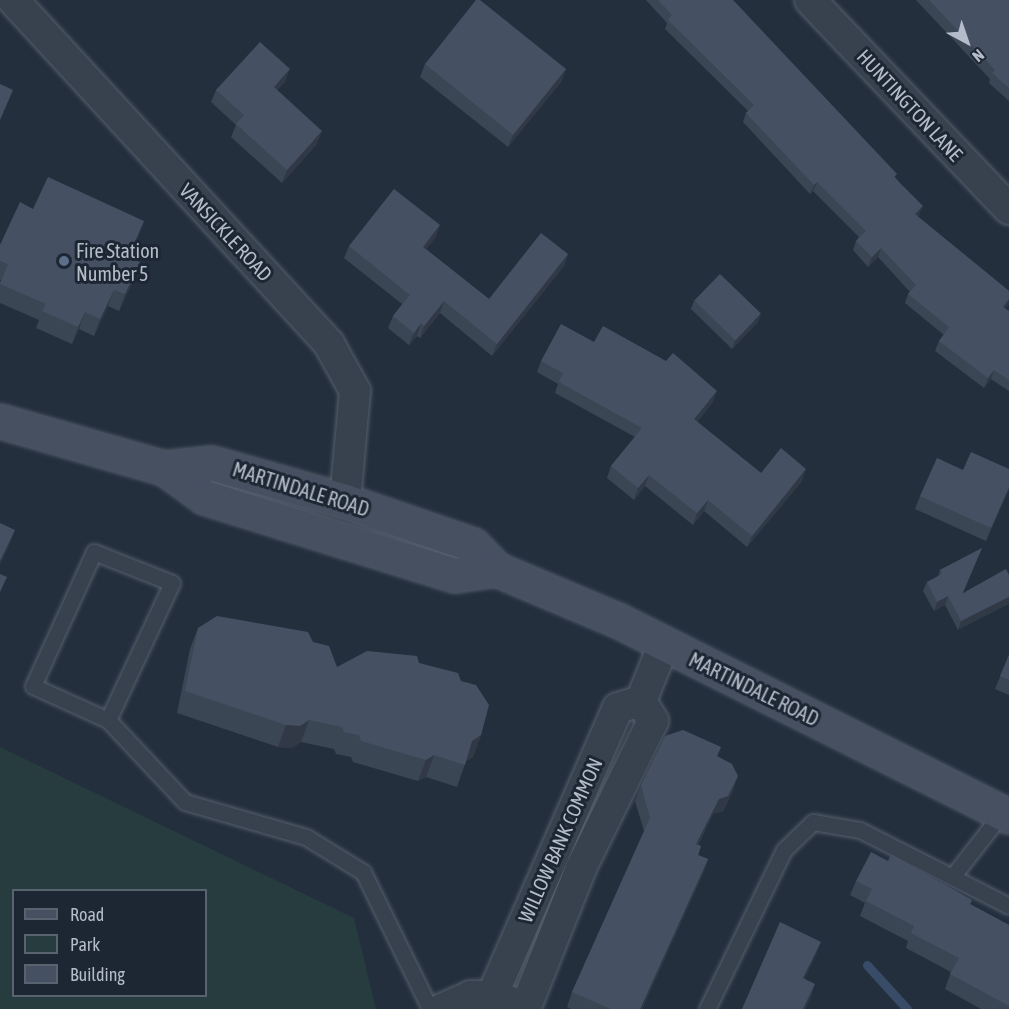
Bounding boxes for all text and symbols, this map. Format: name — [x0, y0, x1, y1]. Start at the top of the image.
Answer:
north arrow — [937, 12, 997, 72]
street label: HUNTINGTON LANE — [852, 44, 968, 166]
text: N — [969, 46, 988, 66]
street label: VANSICKLE ROAD — [175, 178, 277, 286]
place label: Fire Station Number 5 — [76, 238, 159, 285]
marker: Fire Station Number 5 — [57, 254, 71, 268]
street label: MARTINDALE ROAD — [230, 457, 372, 521]
street label: MARTINDALE ROAD — [685, 647, 823, 731]
street label: WILLOW BANK COMMON — [513, 754, 607, 926]
legend — [12, 889, 207, 997]
text: Road — [70, 904, 104, 925]
text: Park — [70, 934, 100, 955]
text: Building — [70, 964, 125, 985]

